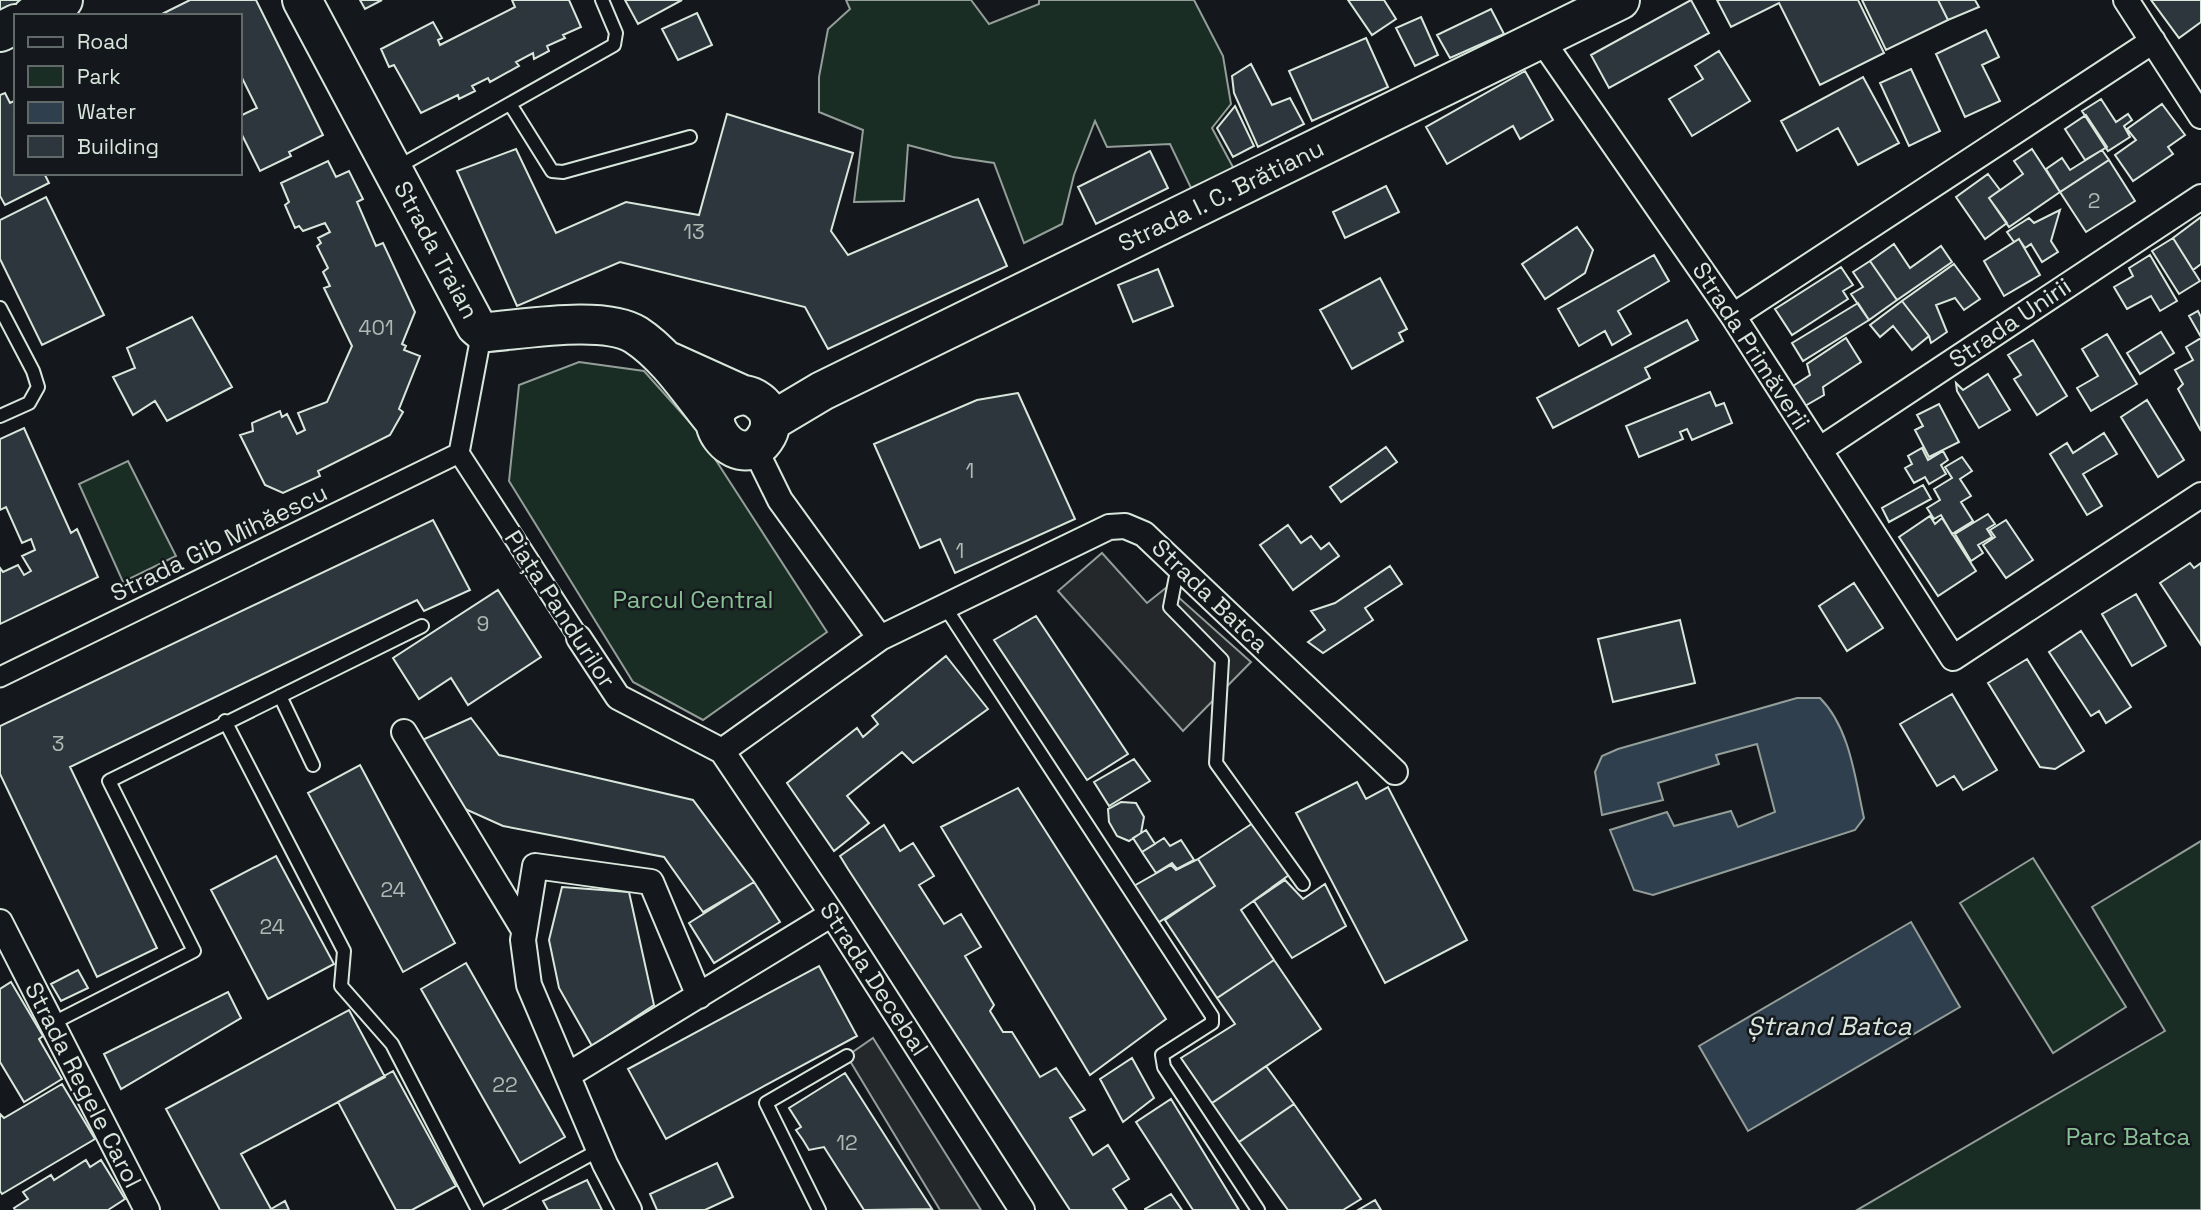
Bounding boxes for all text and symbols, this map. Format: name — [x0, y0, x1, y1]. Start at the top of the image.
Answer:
legend — [14, 14, 242, 175]
text: Road — [77, 28, 129, 55]
text: Park — [77, 63, 121, 90]
text: Water — [77, 98, 136, 125]
street label: Strada I. C. Brătianu — [1113, 132, 1329, 259]
text: Building — [77, 133, 159, 160]
street label: Strada Traian — [387, 175, 486, 324]
house number: 2 — [2088, 187, 2100, 214]
house number: 13 — [683, 218, 705, 245]
street label: Strada Primăverii — [1686, 256, 1817, 435]
street label: Strada Unirii — [1943, 270, 2077, 375]
house number: 401 — [358, 314, 394, 341]
house number: 1 — [966, 457, 974, 484]
street label: Strada Gib Mihăescu — [105, 477, 332, 609]
street label: Piața Pandurilor — [498, 524, 623, 693]
street label: Strada Batca — [1145, 532, 1276, 659]
house number: 1 — [956, 537, 964, 564]
park label: Parcul Central — [612, 584, 774, 615]
house number: 9 — [477, 610, 489, 637]
house number: 3 — [52, 730, 64, 757]
house number: 24 — [380, 876, 406, 903]
street label: Strada Decebal — [813, 896, 936, 1061]
house number: 24 — [259, 913, 285, 940]
street label: Strada Regele Carol — [18, 977, 149, 1193]
water label: Ștrand Batca — [1747, 1009, 1912, 1043]
house number: 22 — [492, 1071, 518, 1098]
park label: Parc Batca — [2066, 1121, 2191, 1152]
house number: 12 — [836, 1129, 858, 1156]

